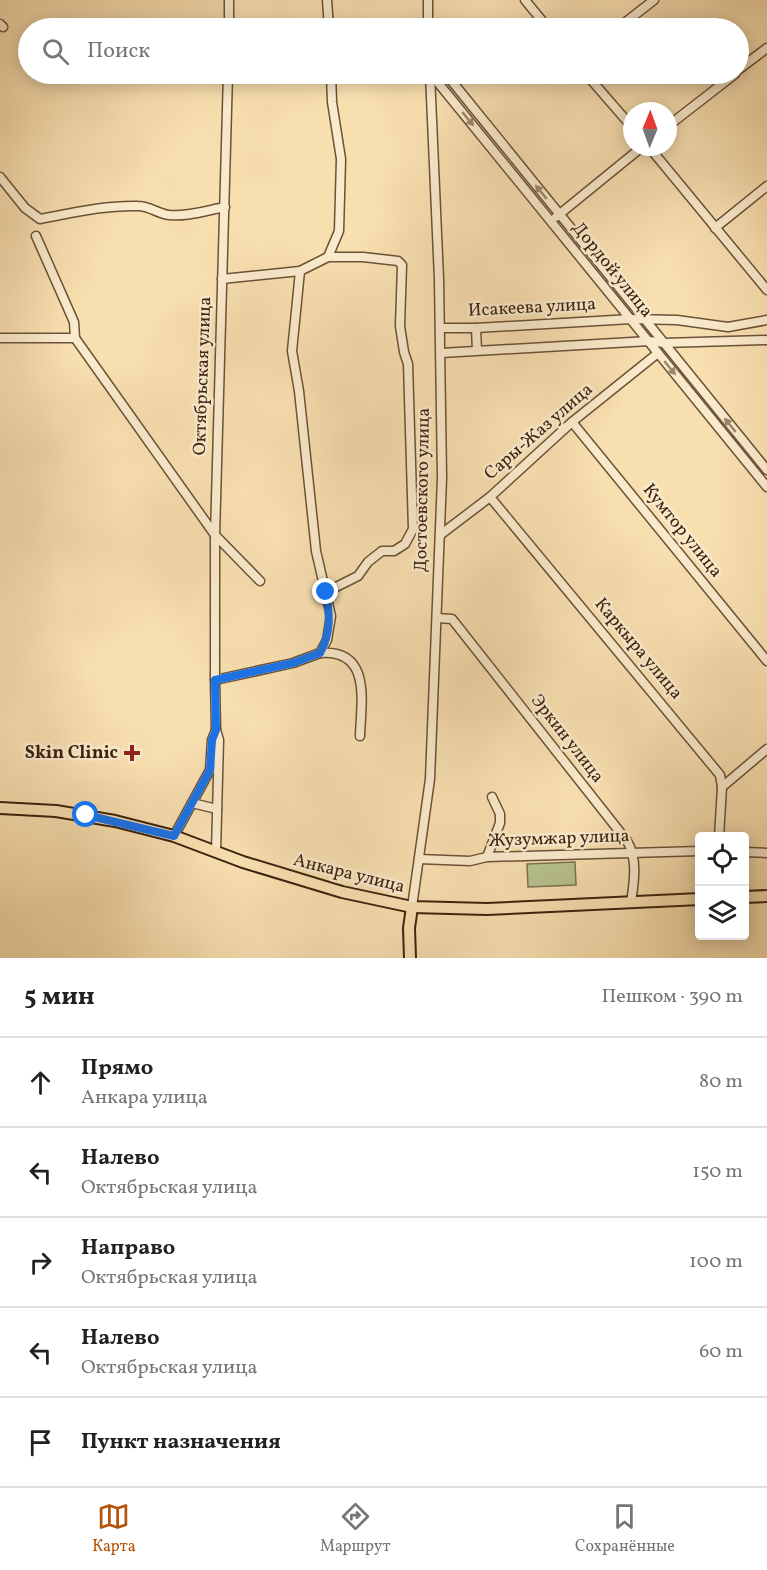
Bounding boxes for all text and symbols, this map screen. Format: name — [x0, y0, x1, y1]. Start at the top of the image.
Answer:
search box — [18, 18, 749, 84]
icon: search — [39, 35, 72, 68]
text: Поиск — [87, 36, 150, 67]
north arrow — [623, 102, 677, 156]
one-way arrow — [462, 111, 474, 126]
one-way arrow — [535, 185, 547, 200]
street label: Дордой улица — [566, 217, 658, 323]
street label: Исакеева улица — [467, 292, 597, 324]
street label: Октябрьская улица — [188, 296, 218, 456]
one-way arrow — [664, 360, 677, 376]
street label: Сары-Жаз улица — [479, 378, 599, 486]
street label: Достоевского улица — [409, 408, 437, 572]
one-way arrow — [724, 418, 737, 433]
street label: Кумтор улица — [636, 479, 728, 583]
route end — [312, 578, 338, 604]
street label: Каркыра улица — [588, 593, 688, 705]
street label: Эркин улица — [525, 690, 610, 789]
place label: Skin Clinic — [25, 741, 118, 766]
marker: Skin Clinic — [123, 744, 141, 762]
route start — [72, 801, 98, 827]
street label: Жузумжар улица — [488, 824, 630, 854]
map controls — [695, 832, 749, 940]
button: locate — [695, 832, 749, 886]
street label: Анкара улица — [291, 848, 407, 900]
button: layers — [695, 886, 749, 940]
text: 5 мин — [24, 979, 95, 1015]
text: Пешком · 390 m — [601, 983, 743, 1011]
text: Прямо — [81, 1053, 153, 1084]
icon: ahead — [24, 1066, 57, 1099]
text: 80 m — [699, 1068, 743, 1096]
text: Анкара улица — [81, 1084, 208, 1112]
text: Налево — [81, 1143, 160, 1174]
icon: left — [24, 1156, 57, 1189]
text: 150 m — [692, 1158, 743, 1186]
text: Октябрьская улица — [81, 1174, 258, 1202]
text: Направо — [81, 1233, 175, 1264]
icon: right — [24, 1246, 57, 1279]
text: 100 m — [689, 1248, 743, 1276]
text: Октябрьская улица — [81, 1264, 258, 1292]
text: Налево — [81, 1323, 160, 1354]
icon: left — [24, 1336, 57, 1369]
text: 60 m — [699, 1338, 743, 1366]
text: Октябрьская улица — [81, 1354, 258, 1382]
icon: arrive — [24, 1426, 57, 1459]
text: Пункт назначения — [81, 1427, 281, 1458]
tab: Карта — [92, 1500, 136, 1558]
tab: Маршрут — [320, 1500, 391, 1558]
tab: Сохранённые — [575, 1500, 675, 1558]

